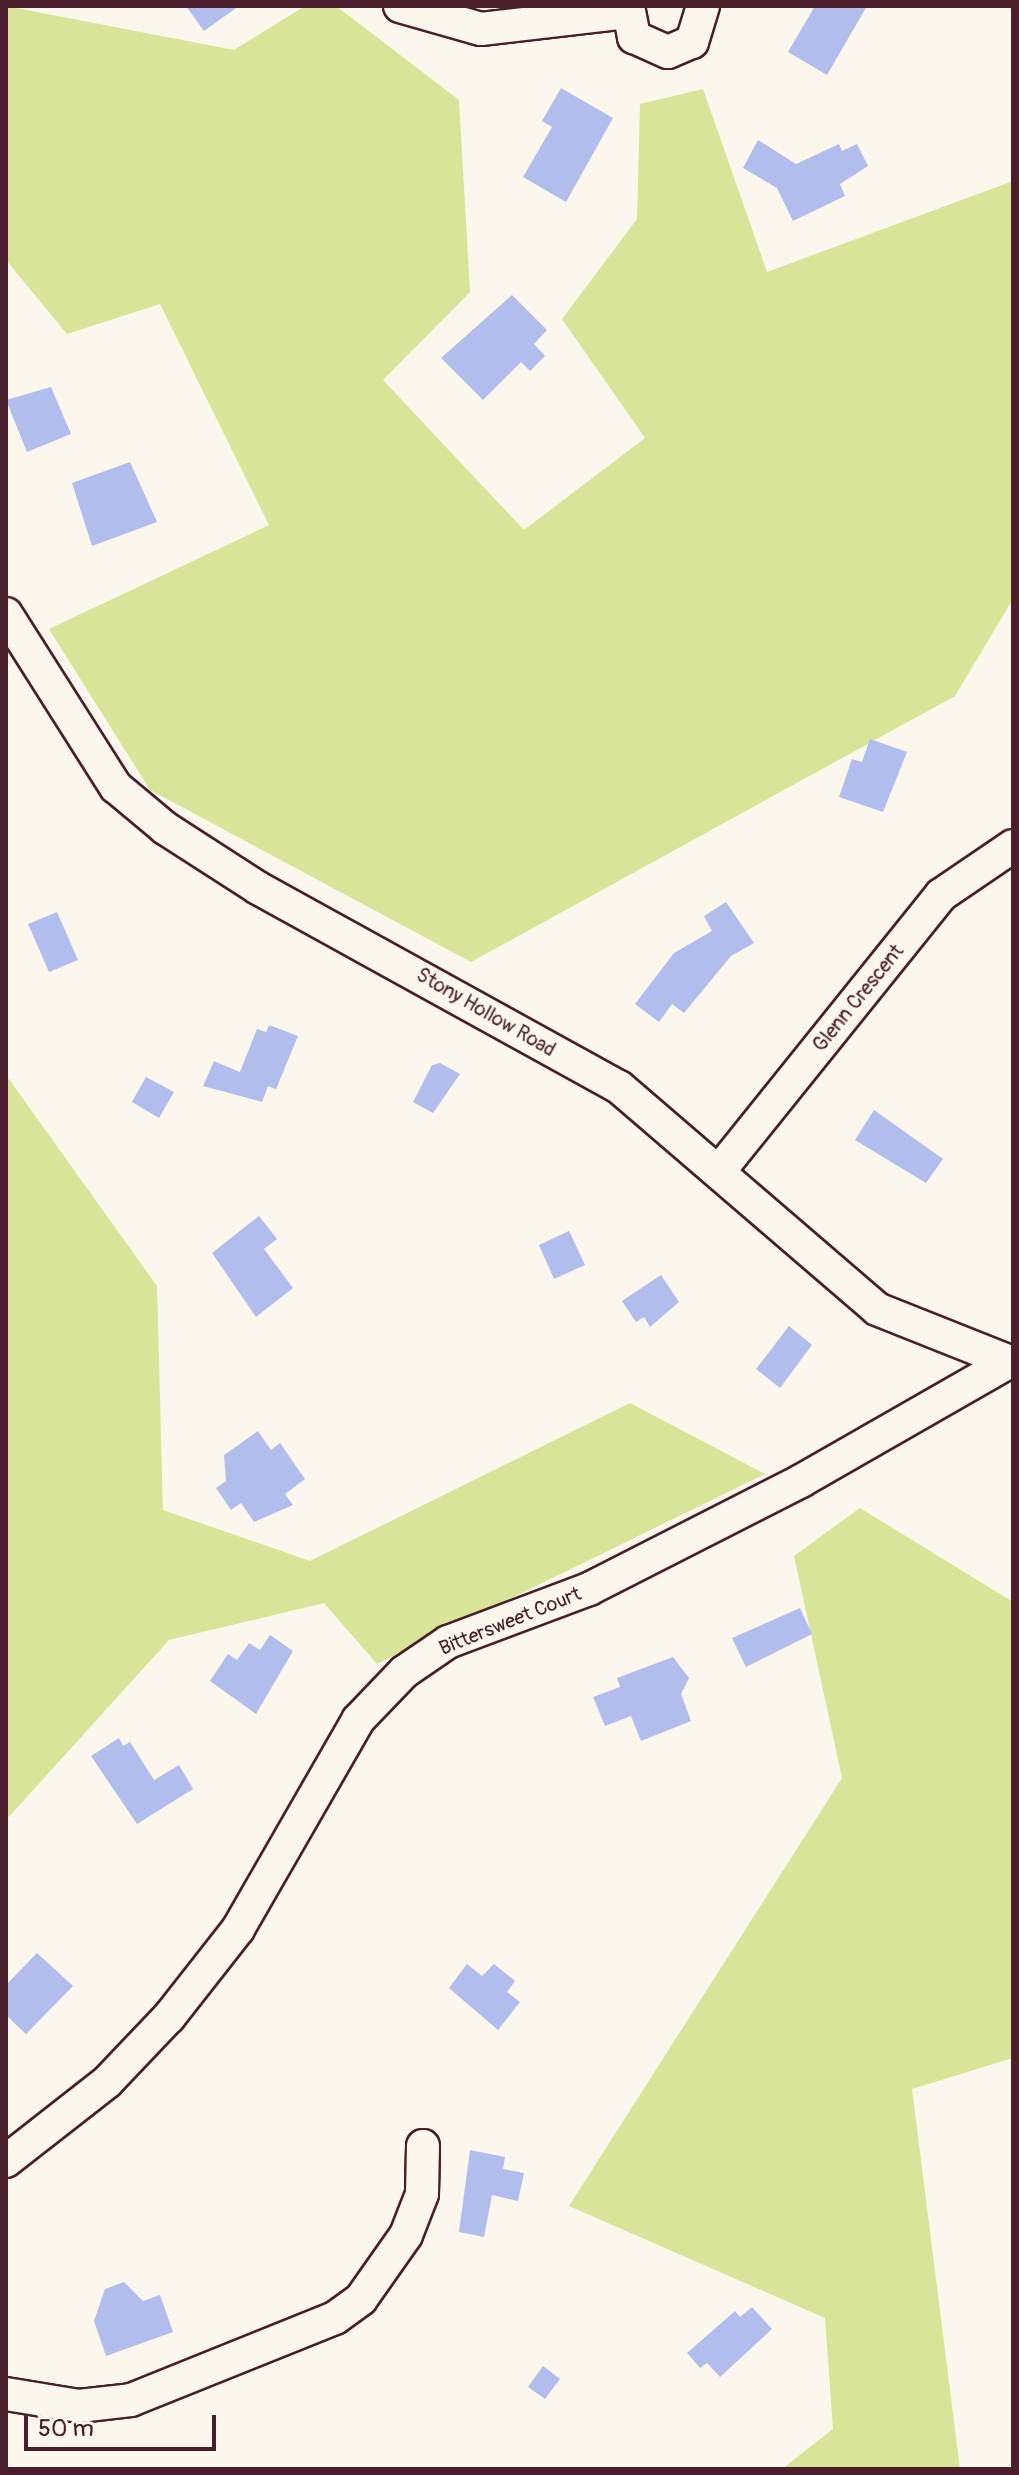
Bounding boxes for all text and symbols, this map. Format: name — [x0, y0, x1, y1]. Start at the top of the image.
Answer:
street label: Glenn Crescent — [807, 940, 909, 1056]
street label: Stony Hollow Road — [412, 962, 560, 1062]
street label: Bittersweet Court — [436, 1582, 584, 1660]
scale bar — [28, 2399, 220, 2449]
text: 50 m — [38, 2414, 94, 2443]

